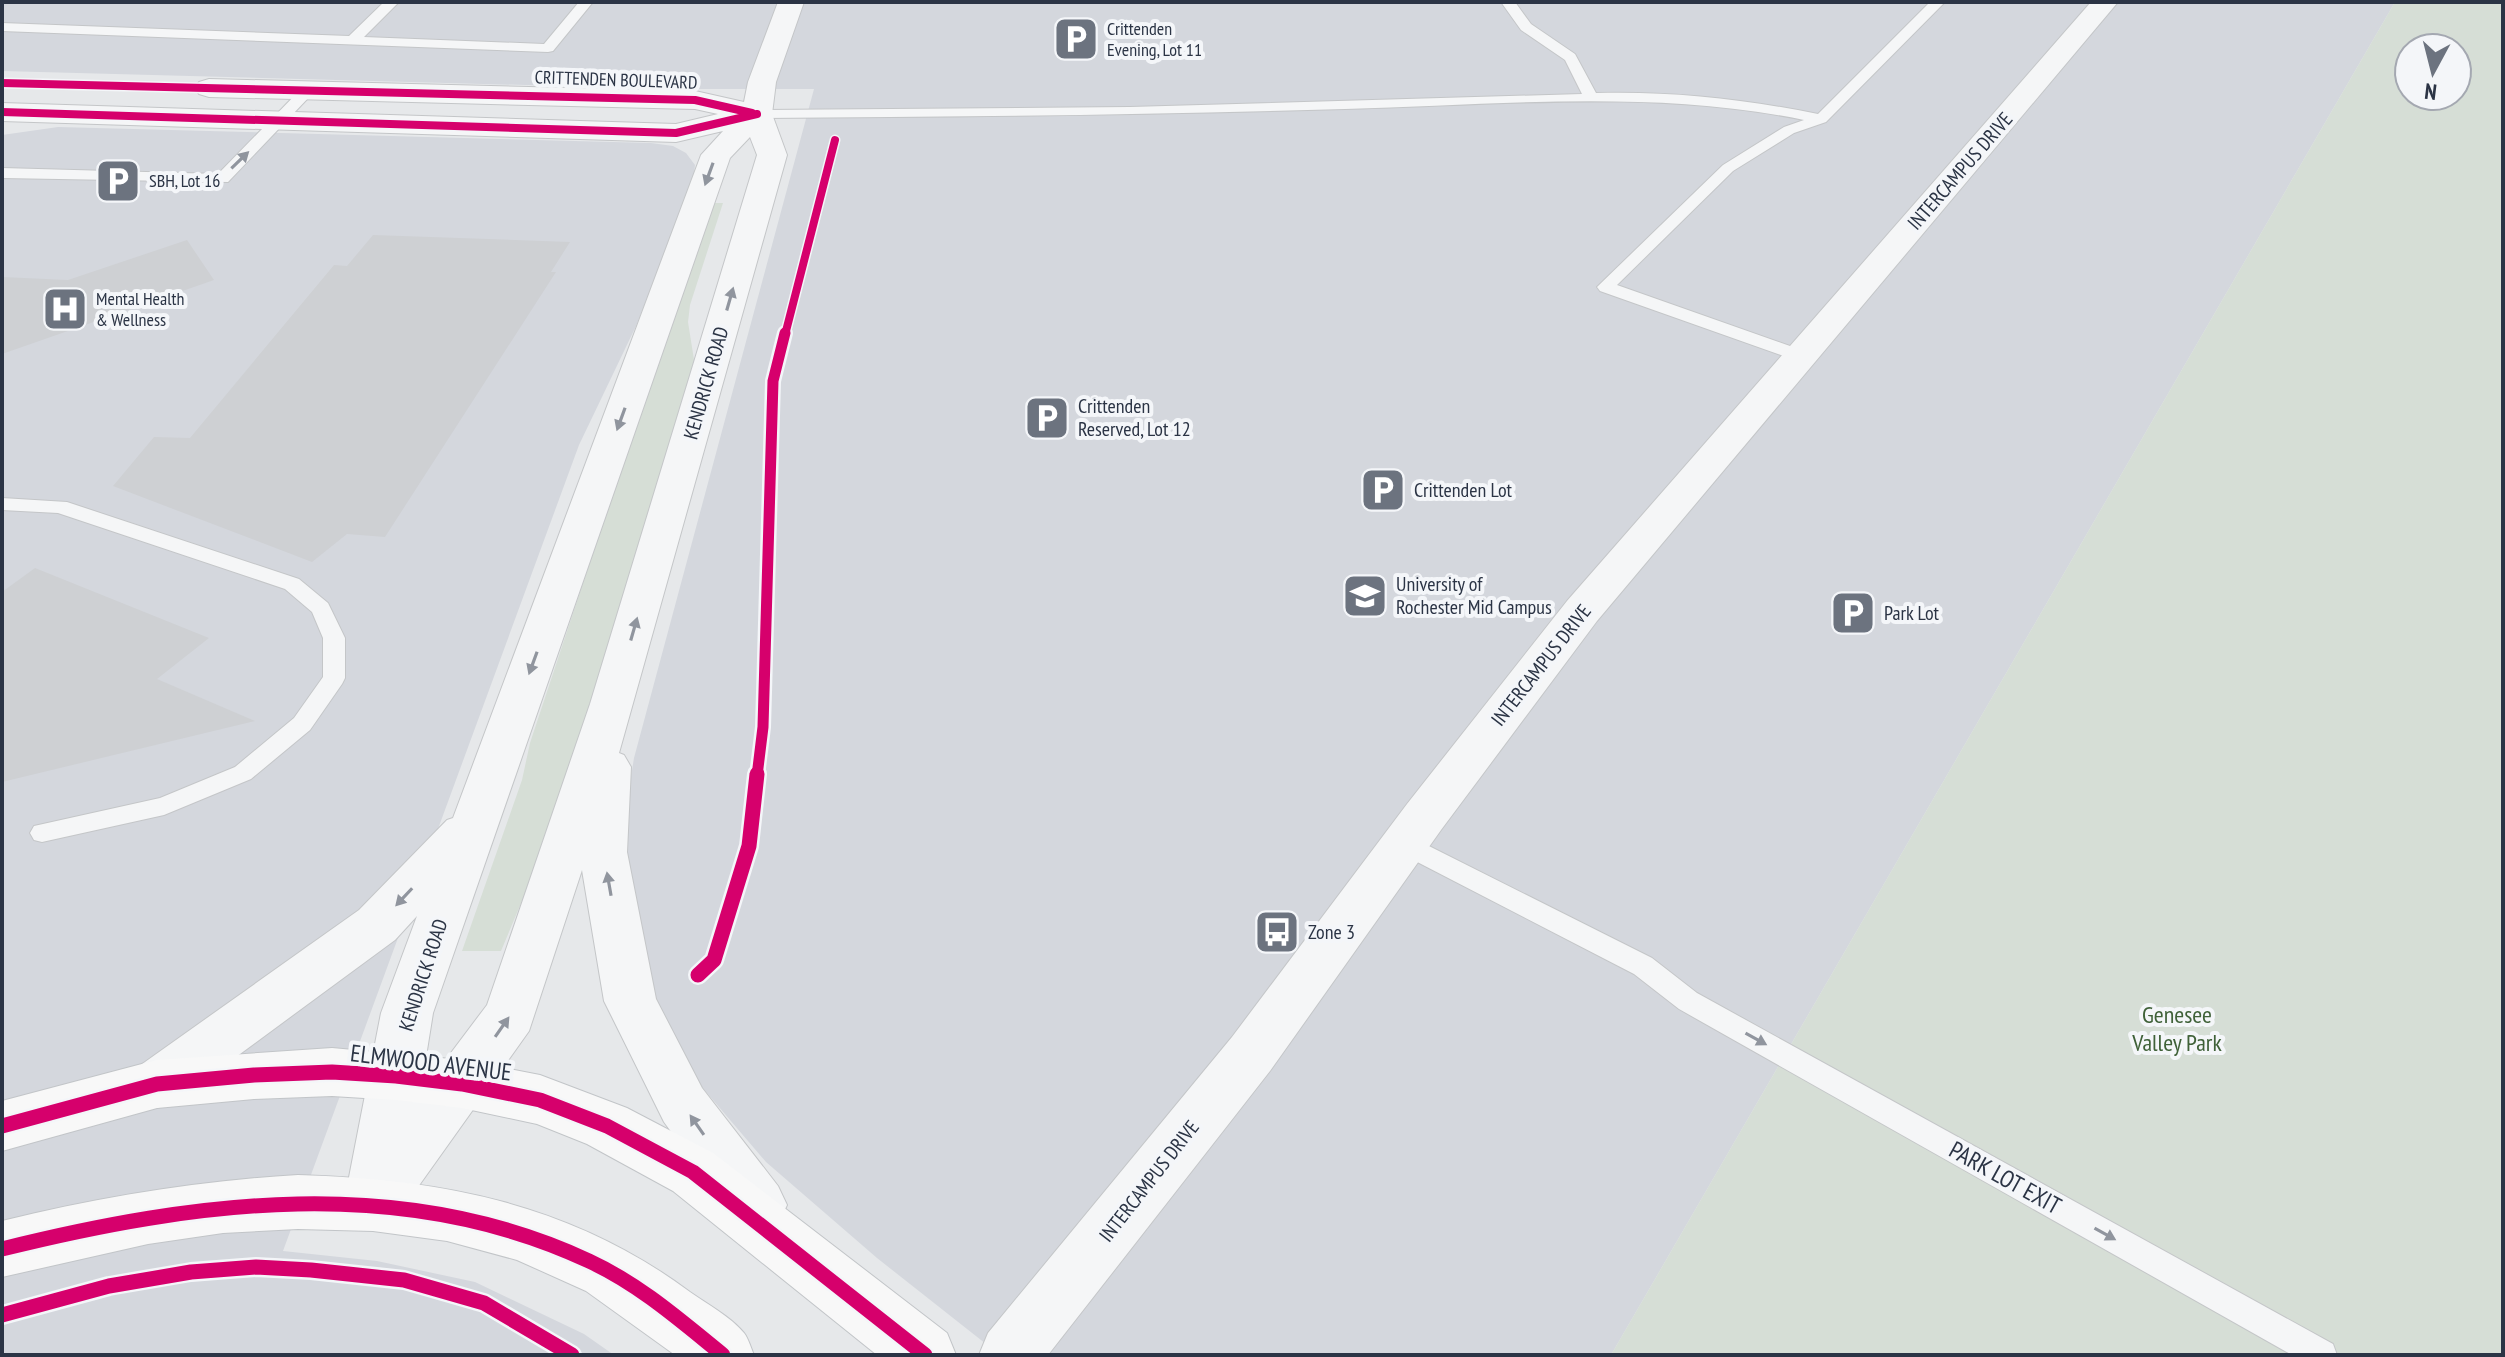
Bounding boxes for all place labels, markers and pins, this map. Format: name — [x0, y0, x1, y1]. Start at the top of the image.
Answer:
parking icon: Crittenden Evening, Lot 11 — [1052, 15, 1100, 63]
place label: Crittenden Evening, Lot 11 — [1107, 17, 1202, 61]
parking icon: SBH, Lot 16 — [94, 157, 142, 205]
place label: SBH, Lot 16 — [149, 169, 220, 192]
hospital icon: Mental Health & Wellness — [41, 285, 89, 333]
place label: Mental Health & Wellness — [96, 287, 184, 331]
place label: Crittenden Reserved, Lot 12 — [1078, 393, 1191, 442]
parking icon: Crittenden Reserved, Lot 12 — [1023, 394, 1071, 442]
parking icon: Crittenden Lot — [1359, 466, 1407, 514]
place label: Crittenden Lot — [1414, 477, 1513, 503]
place label: University of Rochester Mid Campus — [1396, 571, 1552, 620]
school or university icon: University of Rochester Mid Campus — [1341, 572, 1389, 620]
parking icon: Park Lot — [1829, 589, 1877, 637]
place label: Park Lot — [1884, 600, 1940, 626]
bus stop icon: Zone 3 — [1253, 908, 1301, 956]
place label: Zone 3 — [1308, 919, 1355, 945]

